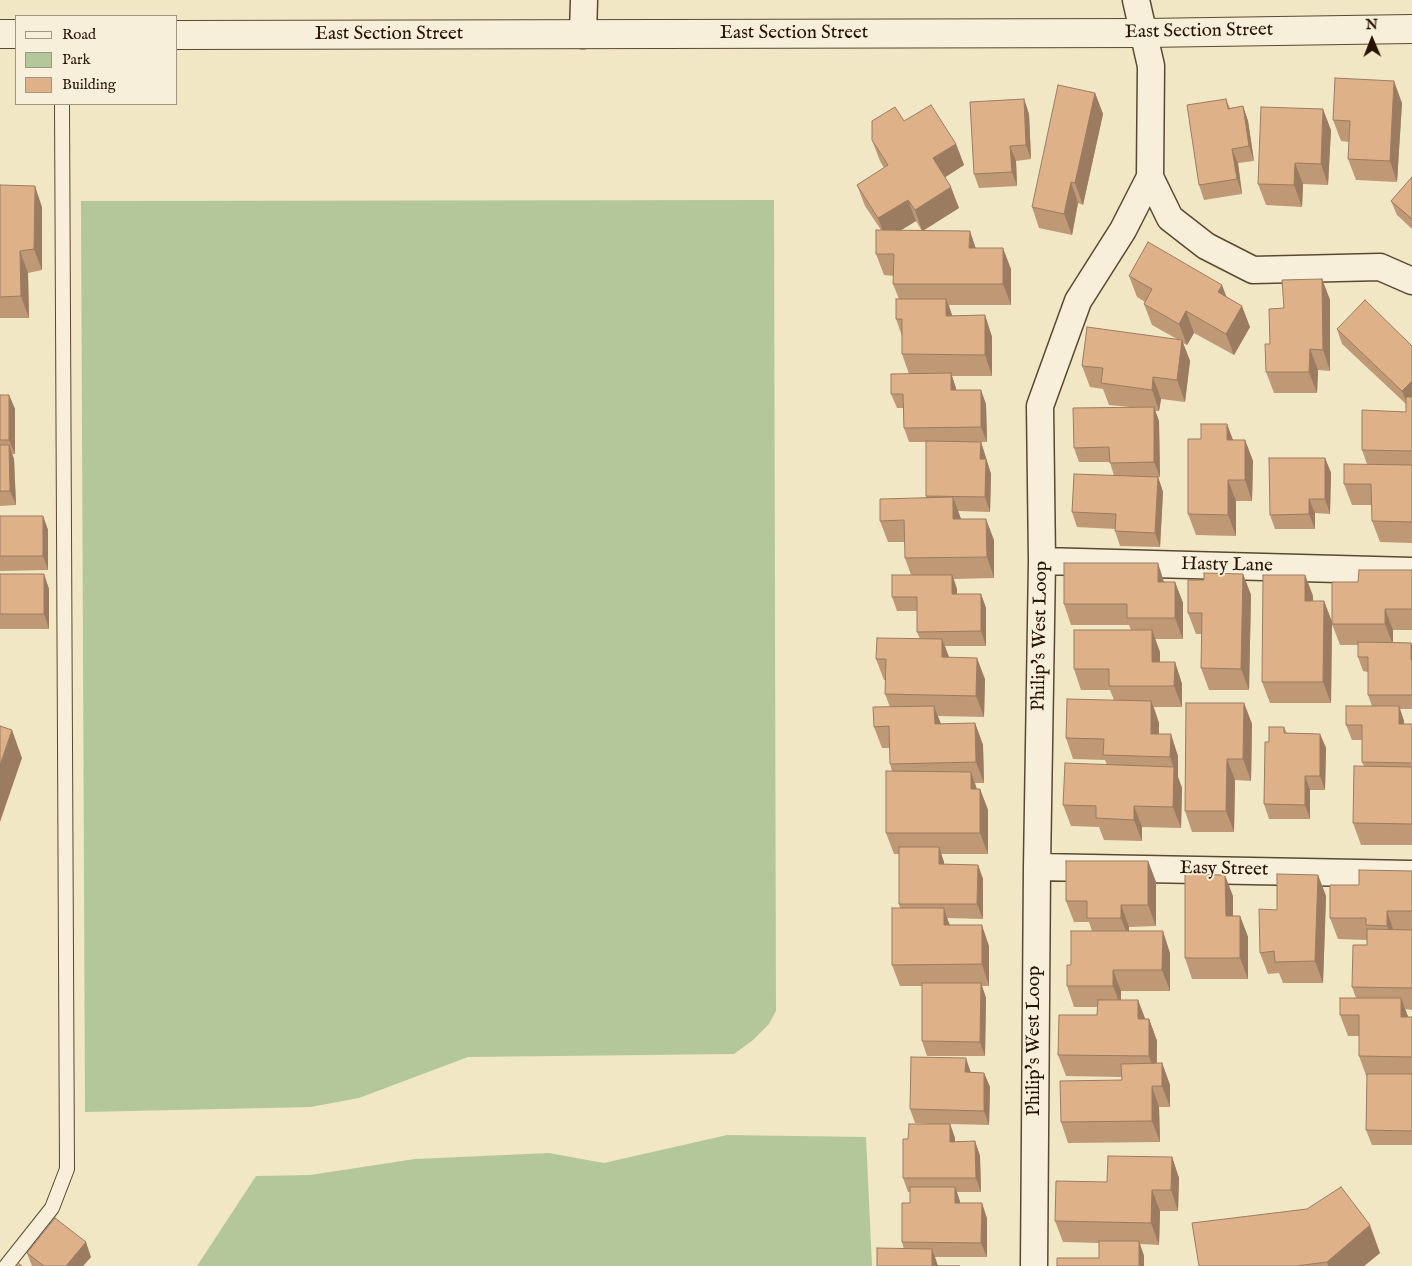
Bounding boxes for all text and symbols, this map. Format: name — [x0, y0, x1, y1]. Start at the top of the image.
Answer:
legend — [15, 15, 178, 105]
north arrow — [1347, 15, 1397, 65]
text: N — [1366, 16, 1378, 34]
street label: East Section Street — [1125, 19, 1273, 45]
street label: East Section Street — [720, 23, 868, 45]
street label: East Section Street — [315, 24, 463, 46]
text: Road — [62, 25, 96, 44]
text: Park — [62, 50, 91, 69]
text: Building — [62, 75, 116, 94]
street label: Hasty Lane — [1181, 554, 1273, 578]
street label: Philip's West Loop — [1028, 561, 1054, 711]
street label: Easy Street — [1179, 858, 1269, 882]
street label: Philip's West Loop — [1024, 966, 1046, 1116]

